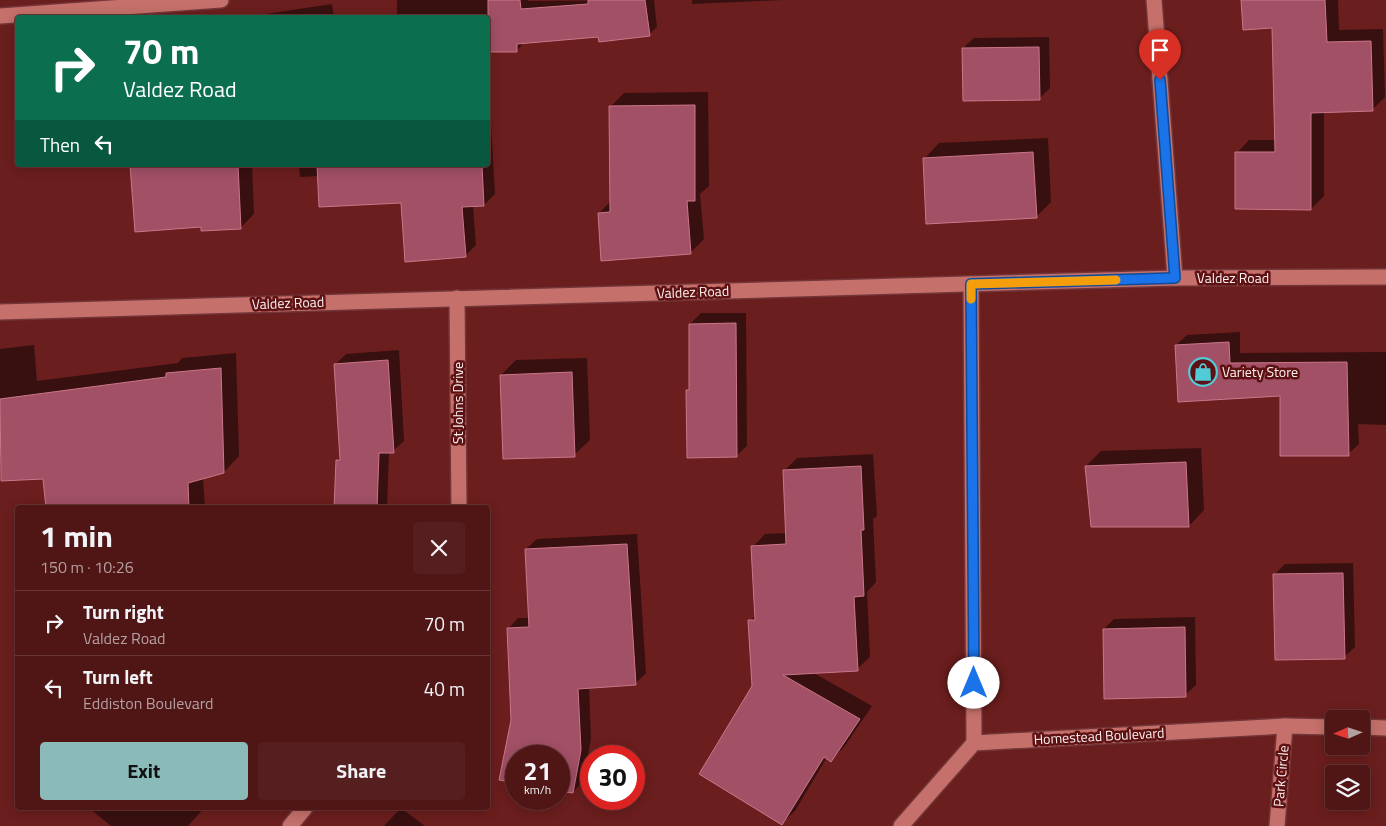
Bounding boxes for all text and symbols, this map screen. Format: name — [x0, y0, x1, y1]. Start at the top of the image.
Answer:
text: 70 m — [123, 24, 199, 78]
pin — [1139, 29, 1181, 80]
icon: right — [40, 35, 105, 100]
icon: arrive — [1146, 36, 1174, 64]
text: Valdez Road — [123, 72, 237, 106]
text: Then — [40, 130, 80, 159]
icon: left — [90, 130, 118, 158]
street label: Valdez Road — [1197, 267, 1269, 288]
street label: Valdez Road — [657, 280, 729, 303]
street label: Valdez Road — [252, 291, 324, 314]
shop icon: Variety Store — [1188, 357, 1218, 387]
place label: Variety Store — [1222, 361, 1298, 382]
street label: St Johns Drive — [447, 362, 468, 444]
text: 1 min — [40, 513, 113, 559]
button: close — [413, 522, 465, 574]
text: 150 m · 10:26 — [40, 555, 134, 579]
text: Turn right — [83, 597, 164, 626]
icon: right — [40, 609, 68, 637]
text: 70 m — [424, 609, 465, 638]
text: Valdez Road — [83, 626, 166, 650]
position arrow — [947, 656, 999, 708]
text: Turn left — [83, 662, 153, 691]
icon: left — [40, 674, 68, 702]
text: 40 m — [424, 674, 465, 703]
text: Eddiston Boulevard — [83, 691, 214, 715]
north arrow — [1325, 710, 1370, 755]
map controls — [1325, 710, 1370, 810]
street label: Homestead Boulevard — [1033, 722, 1165, 749]
button: Exit — [40, 742, 248, 800]
button: Share — [258, 742, 465, 800]
street label: Park Circle — [1267, 744, 1294, 808]
speed limit sign: 30 — [580, 745, 645, 810]
text: 21 — [523, 752, 552, 790]
button: layers — [1325, 765, 1370, 810]
text: km/h — [524, 780, 551, 799]

